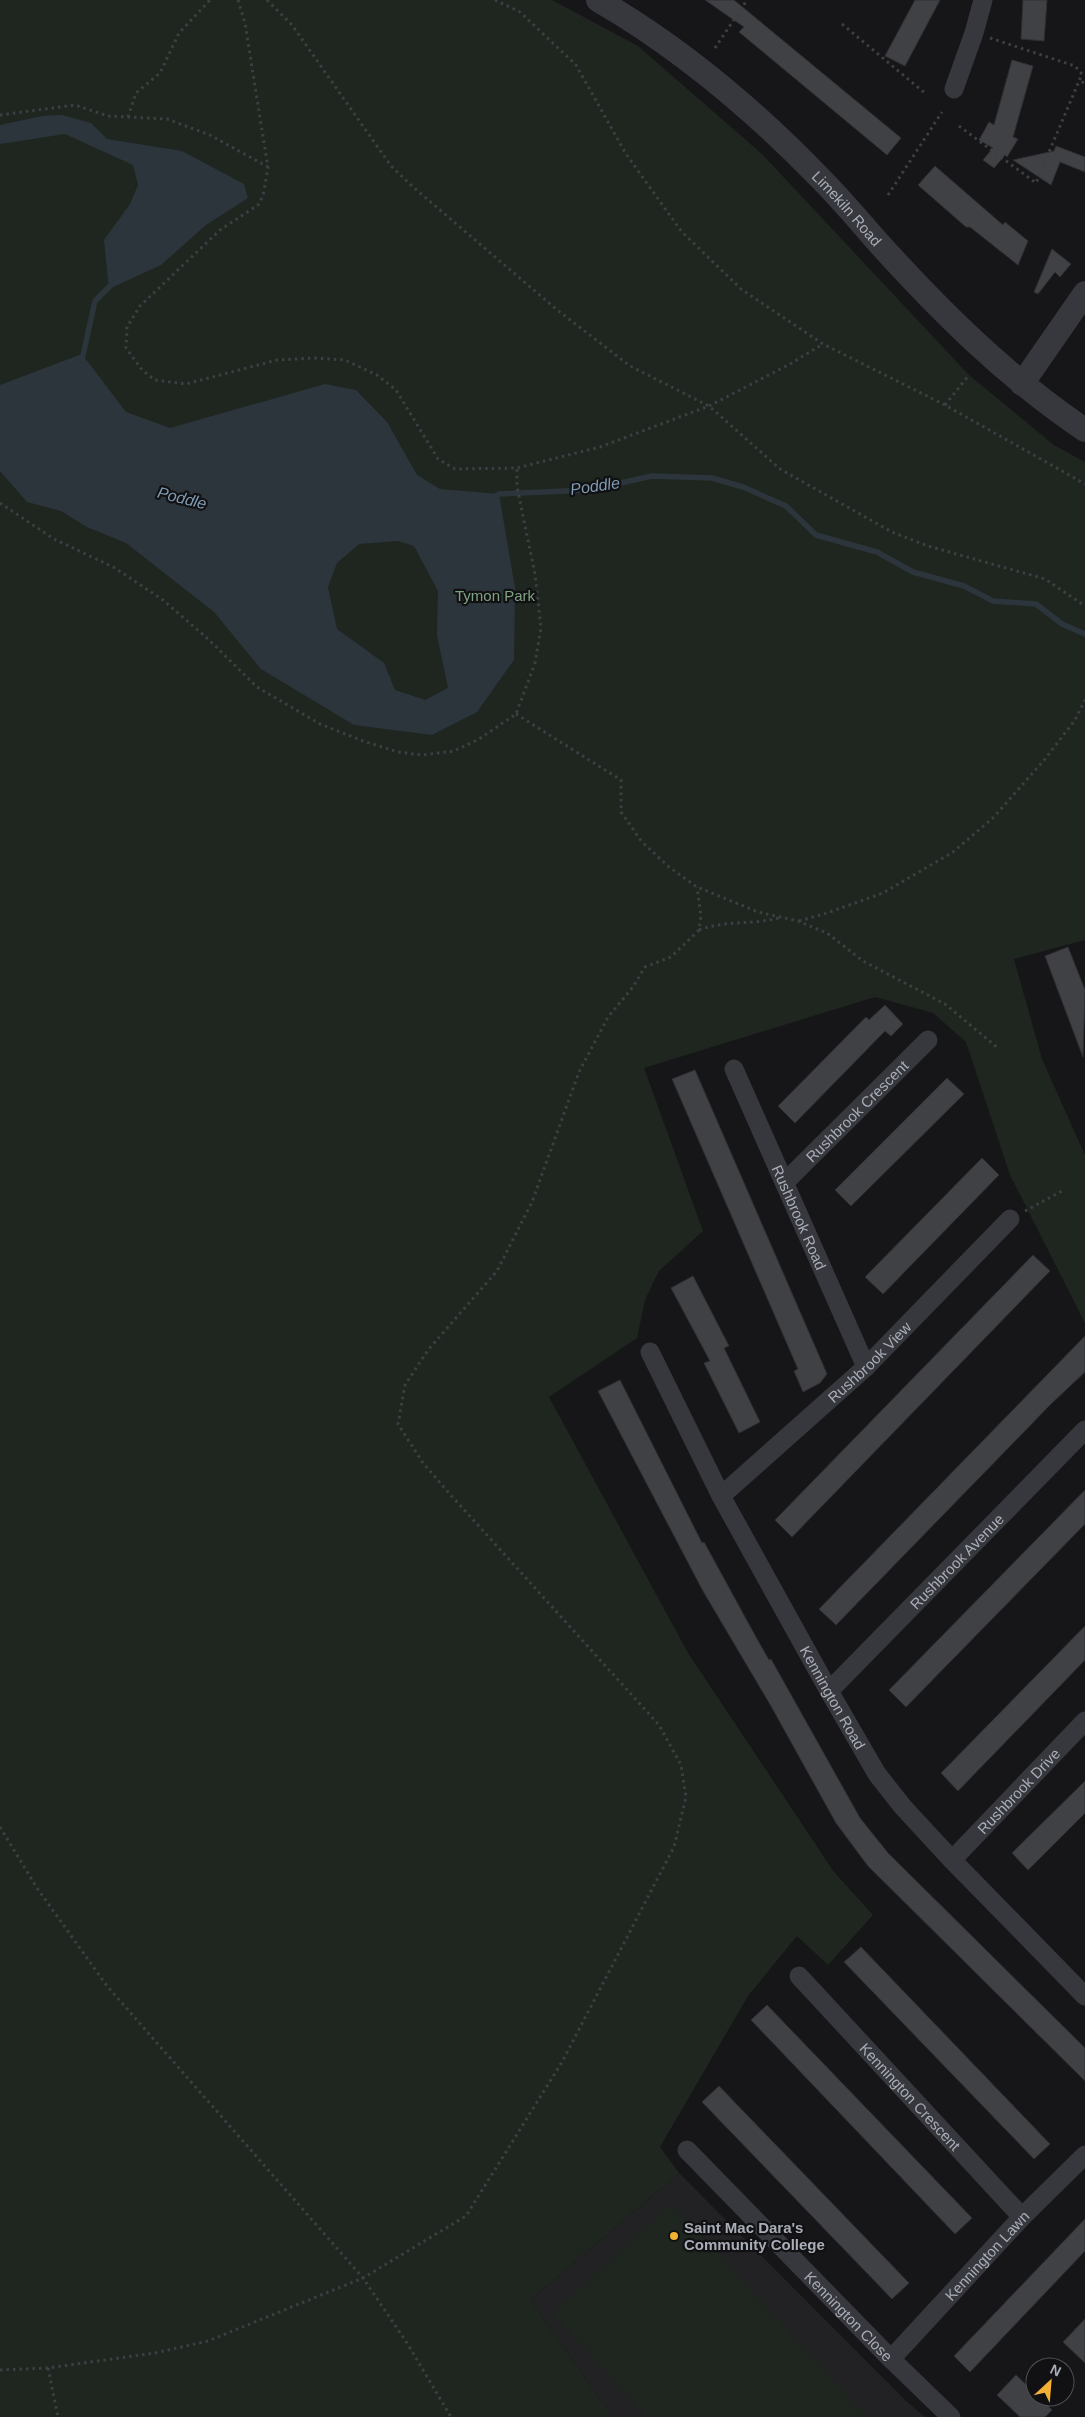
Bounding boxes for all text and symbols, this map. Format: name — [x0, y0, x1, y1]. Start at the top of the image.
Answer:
street label: Limekiln Road — [809, 167, 885, 249]
water label: Poddle — [569, 474, 621, 498]
water label: Poddle — [156, 484, 208, 512]
park label: Tymon Park — [455, 587, 536, 604]
street label: Rushbrook Crescent — [802, 1056, 912, 1165]
street label: Rushbrook Road — [769, 1162, 830, 1272]
street label: Rushbrook View — [824, 1318, 914, 1406]
street label: Rushbrook Avenue — [906, 1510, 1007, 1612]
street label: Kennington Road — [797, 1643, 869, 1752]
street label: Rushbrook Drive — [974, 1744, 1063, 1837]
street label: Kennington Crescent — [857, 2039, 965, 2154]
street label: Kennington Lawn — [941, 2207, 1032, 2304]
place label: Saint Mac Dara's Community College — [684, 2219, 825, 2253]
marker: Saint Mac Dara's Community College — [668, 2230, 680, 2242]
street label: Kennington Close — [802, 2268, 897, 2364]
north arrow — [1025, 2357, 1075, 2407]
text: N — [1048, 2361, 1064, 2380]

